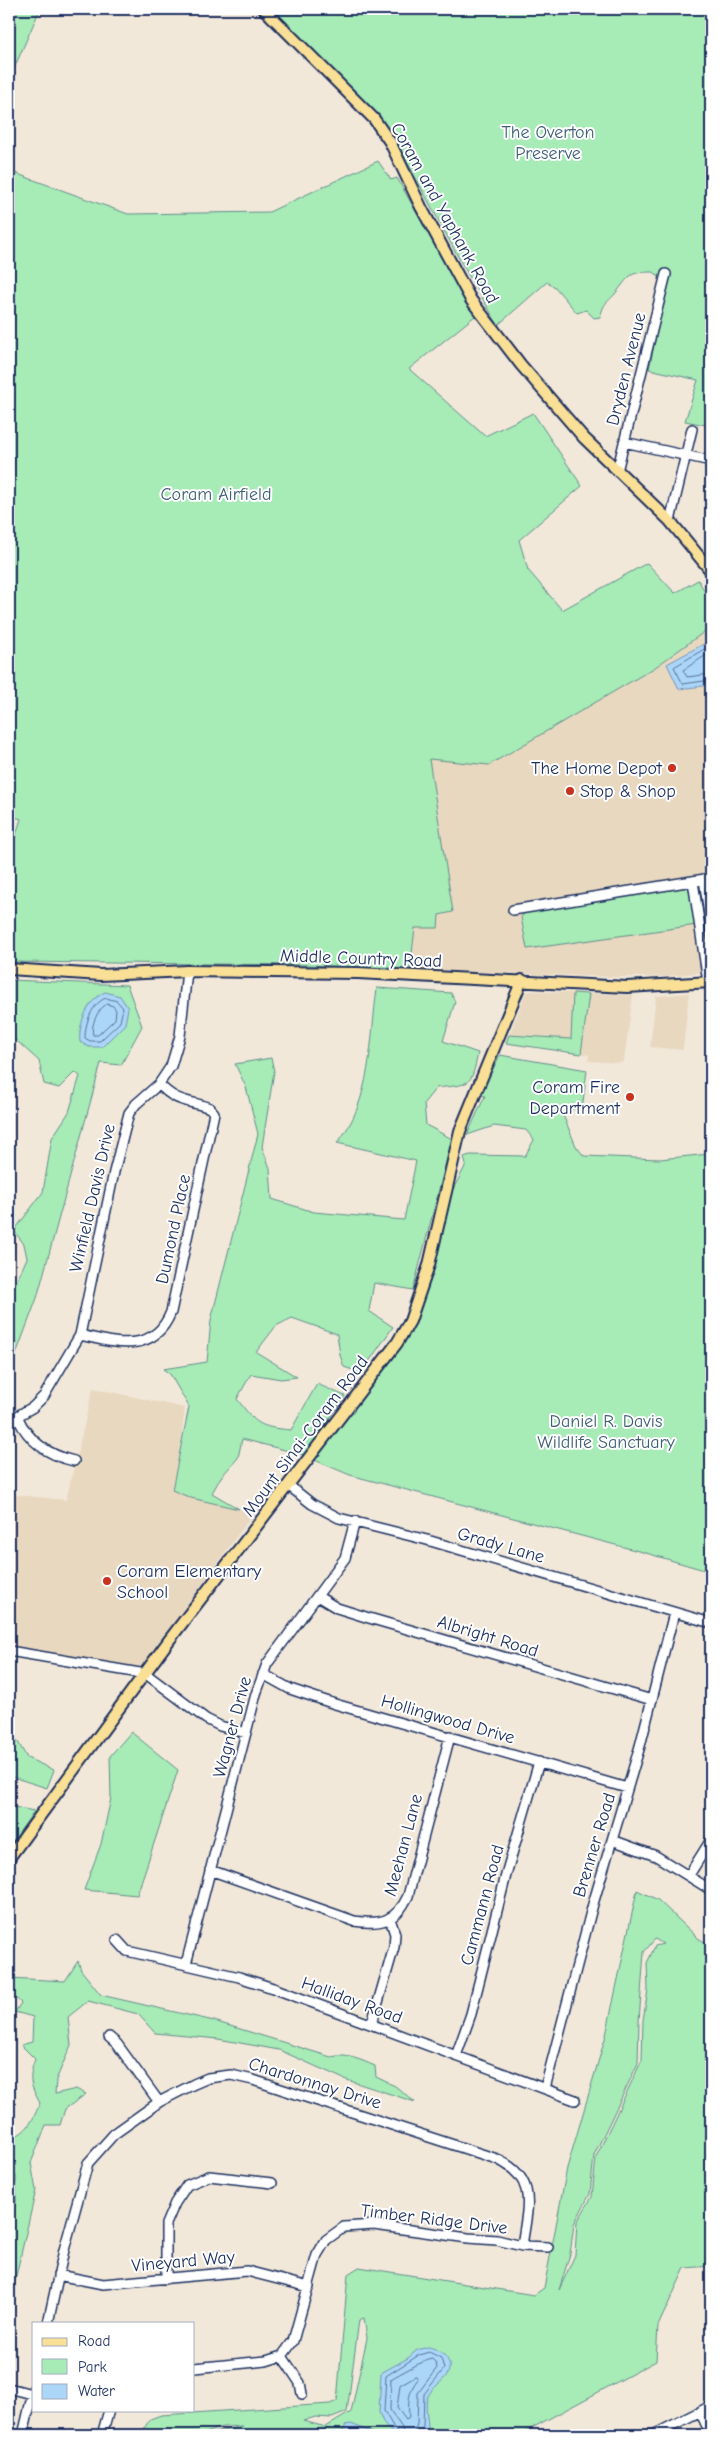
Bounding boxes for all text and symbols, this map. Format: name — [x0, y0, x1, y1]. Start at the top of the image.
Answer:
street label: Coram and Yaphank Road — [386, 119, 503, 307]
park label: The Overton Preserve — [501, 122, 595, 164]
street label: Dryden Avenue — [602, 311, 651, 428]
park label: Coram Airfield — [161, 484, 271, 505]
place label: The Home Depot — [531, 758, 663, 779]
marker: The Home Depot — [666, 762, 678, 774]
place label: Stop & Shop — [580, 781, 676, 802]
marker: Stop & Shop — [564, 785, 576, 797]
street label: Middle Country Road — [280, 945, 442, 972]
place label: Coram Fire Department — [530, 1077, 621, 1119]
marker: Coram Fire Department — [624, 1091, 636, 1103]
street label: Winfield Davis Drive — [65, 1122, 120, 1274]
street label: Dumond Place — [152, 1172, 195, 1286]
street label: Mount Sinai-Coram Road — [238, 1352, 373, 1521]
park label: Daniel R. Davis Wildlife Sanctuary — [537, 1411, 676, 1453]
street label: Grady Lane — [455, 1523, 547, 1568]
place label: Coram Elementary School — [117, 1561, 262, 1603]
marker: Coram Elementary School — [101, 1575, 113, 1587]
street label: Albright Road — [435, 1611, 541, 1662]
street label: Wagner Drive — [209, 1674, 256, 1780]
street label: Hollingwood Drive — [379, 1690, 517, 1749]
street label: Brenner Road — [569, 1790, 620, 1900]
street label: Meehan Lane — [380, 1792, 427, 1899]
street label: Cammann Road — [456, 1842, 509, 1968]
street label: Halliday Road — [298, 1972, 405, 2028]
street label: Chardonnay Drive — [246, 2053, 384, 2114]
street label: Timber Ridge Drive — [359, 2200, 509, 2239]
street label: Vineyard Way — [130, 2246, 237, 2276]
legend — [32, 2322, 195, 2412]
text: Road — [78, 2332, 110, 2350]
text: Park — [78, 2358, 107, 2376]
text: Water — [78, 2382, 115, 2400]

